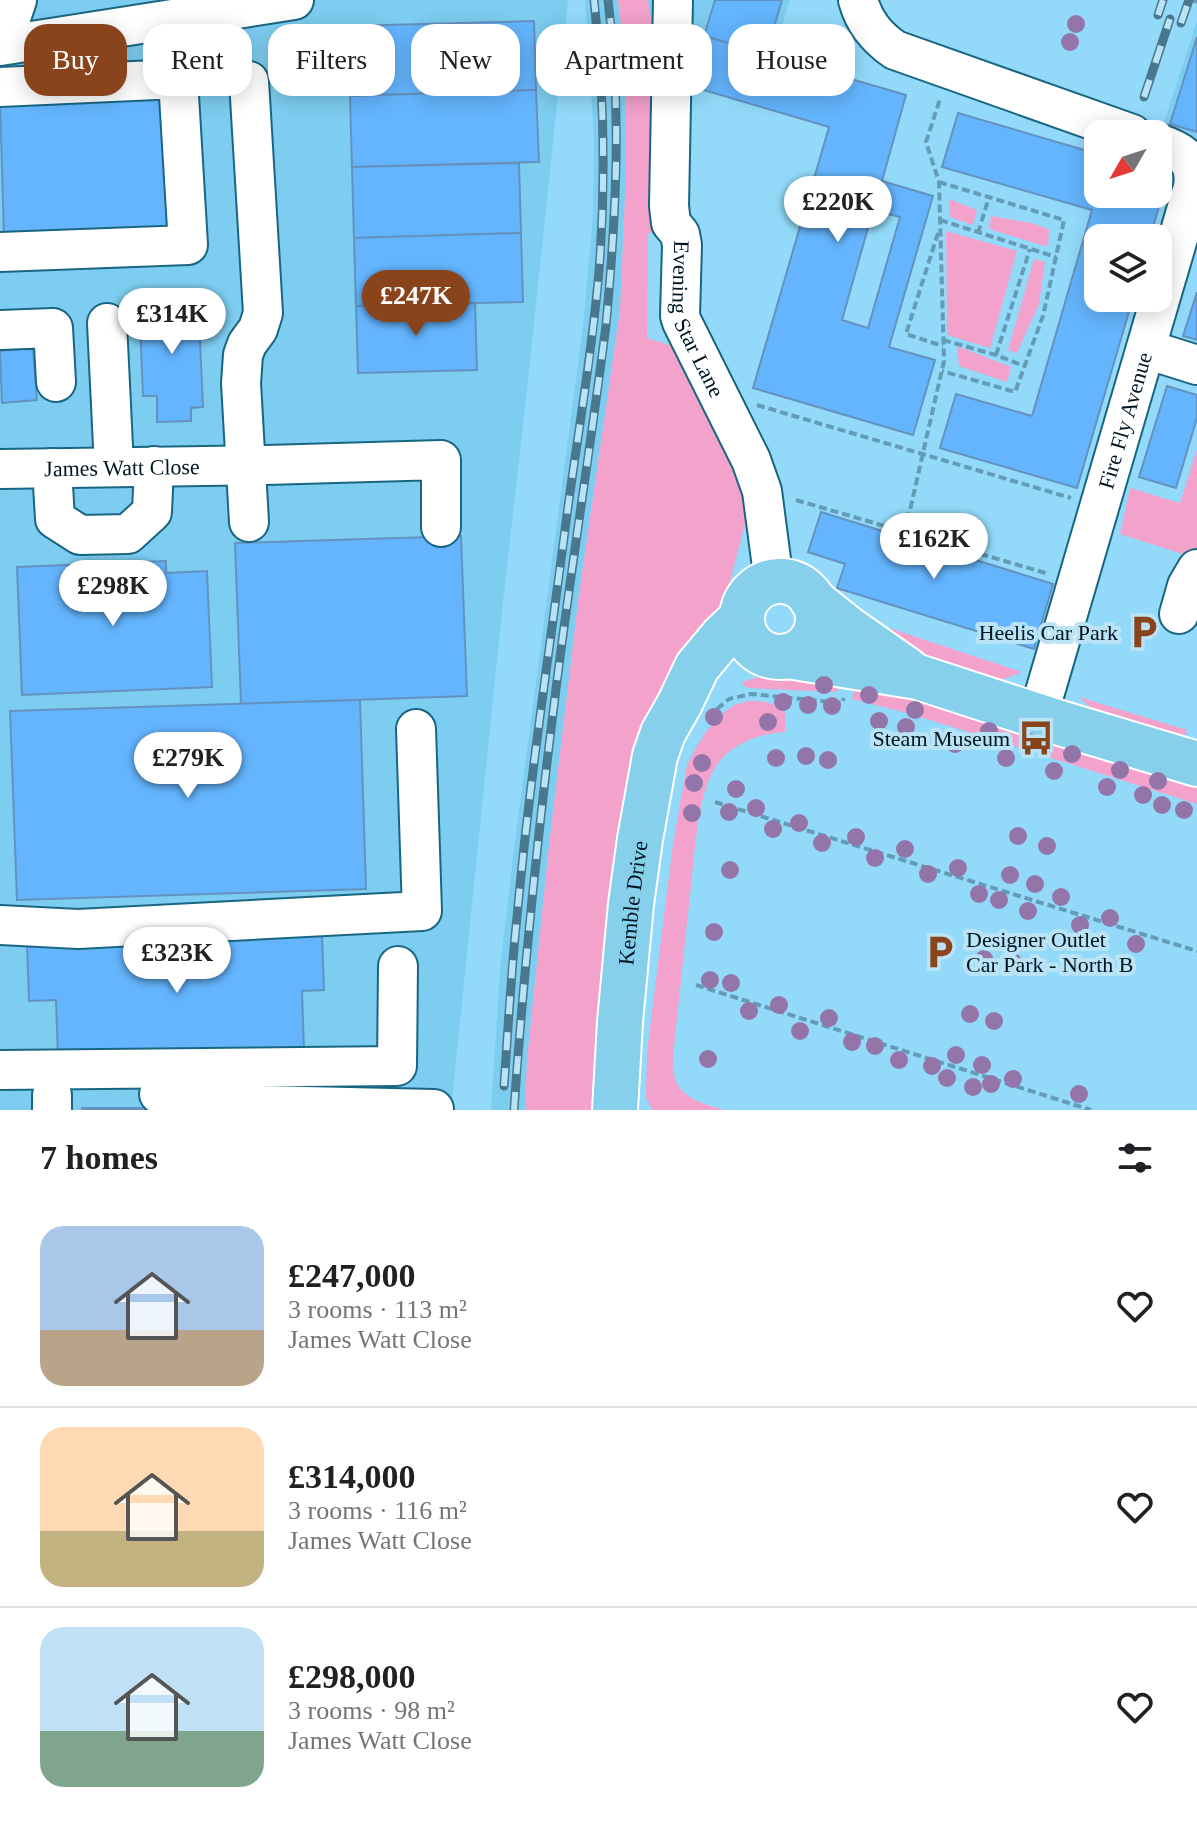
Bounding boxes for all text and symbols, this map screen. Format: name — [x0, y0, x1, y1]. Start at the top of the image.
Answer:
chip: Buy — [24, 24, 127, 96]
chip: Rent — [143, 24, 252, 96]
chip: Filters — [268, 24, 395, 96]
chip: New — [411, 24, 520, 96]
chip: Apartment — [536, 24, 712, 96]
chip: House — [728, 24, 855, 96]
north arrow — [1084, 120, 1172, 208]
map controls — [1084, 120, 1172, 312]
pin: £220K — [782, 176, 894, 244]
text: £220K — [802, 187, 874, 216]
button: layers — [1084, 224, 1172, 312]
street label: Evening Star Lane — [667, 240, 729, 401]
pin: £247K — [360, 270, 472, 338]
text: £247K — [380, 281, 452, 310]
pin: £314K — [116, 288, 228, 356]
text: £314K — [136, 299, 208, 328]
street label: Fire Fly Avenue — [1093, 349, 1157, 492]
street label: James Watt Close — [44, 454, 200, 481]
pin: £162K — [878, 513, 990, 581]
text: £162K — [898, 524, 970, 553]
pin: £298K — [57, 560, 169, 628]
text: £298K — [77, 571, 149, 600]
parking icon: Heelis Car Park — [1125, 613, 1163, 651]
place label: Heelis Car Park — [979, 620, 1118, 645]
bus stop icon: Steam Museum — [1017, 719, 1055, 757]
place label: Steam Museum — [873, 726, 1010, 751]
pin: £279K — [132, 732, 244, 800]
text: £279K — [152, 743, 224, 772]
street label: Kemble Drive — [613, 839, 653, 966]
pin: £323K — [121, 927, 233, 995]
place label: Designer Outlet Car Park - North B — [966, 927, 1133, 977]
parking icon: Designer Outlet Car Park - North B — [921, 933, 959, 971]
text: £323K — [141, 938, 213, 967]
icon: filters — [1113, 1136, 1157, 1180]
text: 7 homes — [40, 1139, 158, 1176]
text: £247,000 — [288, 1257, 416, 1294]
icon: home — [104, 1258, 200, 1354]
icon: heart — [1113, 1284, 1157, 1328]
text: 3 rooms · 113 m² — [288, 1295, 467, 1324]
text: James Watt Close — [288, 1325, 472, 1354]
text: £314,000 — [288, 1458, 416, 1495]
icon: home — [104, 1459, 200, 1555]
icon: heart — [1113, 1485, 1157, 1529]
text: 3 rooms · 116 m² — [288, 1496, 467, 1525]
text: James Watt Close — [288, 1526, 472, 1555]
text: £298,000 — [288, 1658, 416, 1695]
icon: home — [104, 1659, 200, 1755]
icon: heart — [1113, 1685, 1157, 1729]
text: 3 rooms · 98 m² — [288, 1696, 455, 1725]
text: James Watt Close — [288, 1726, 472, 1755]

